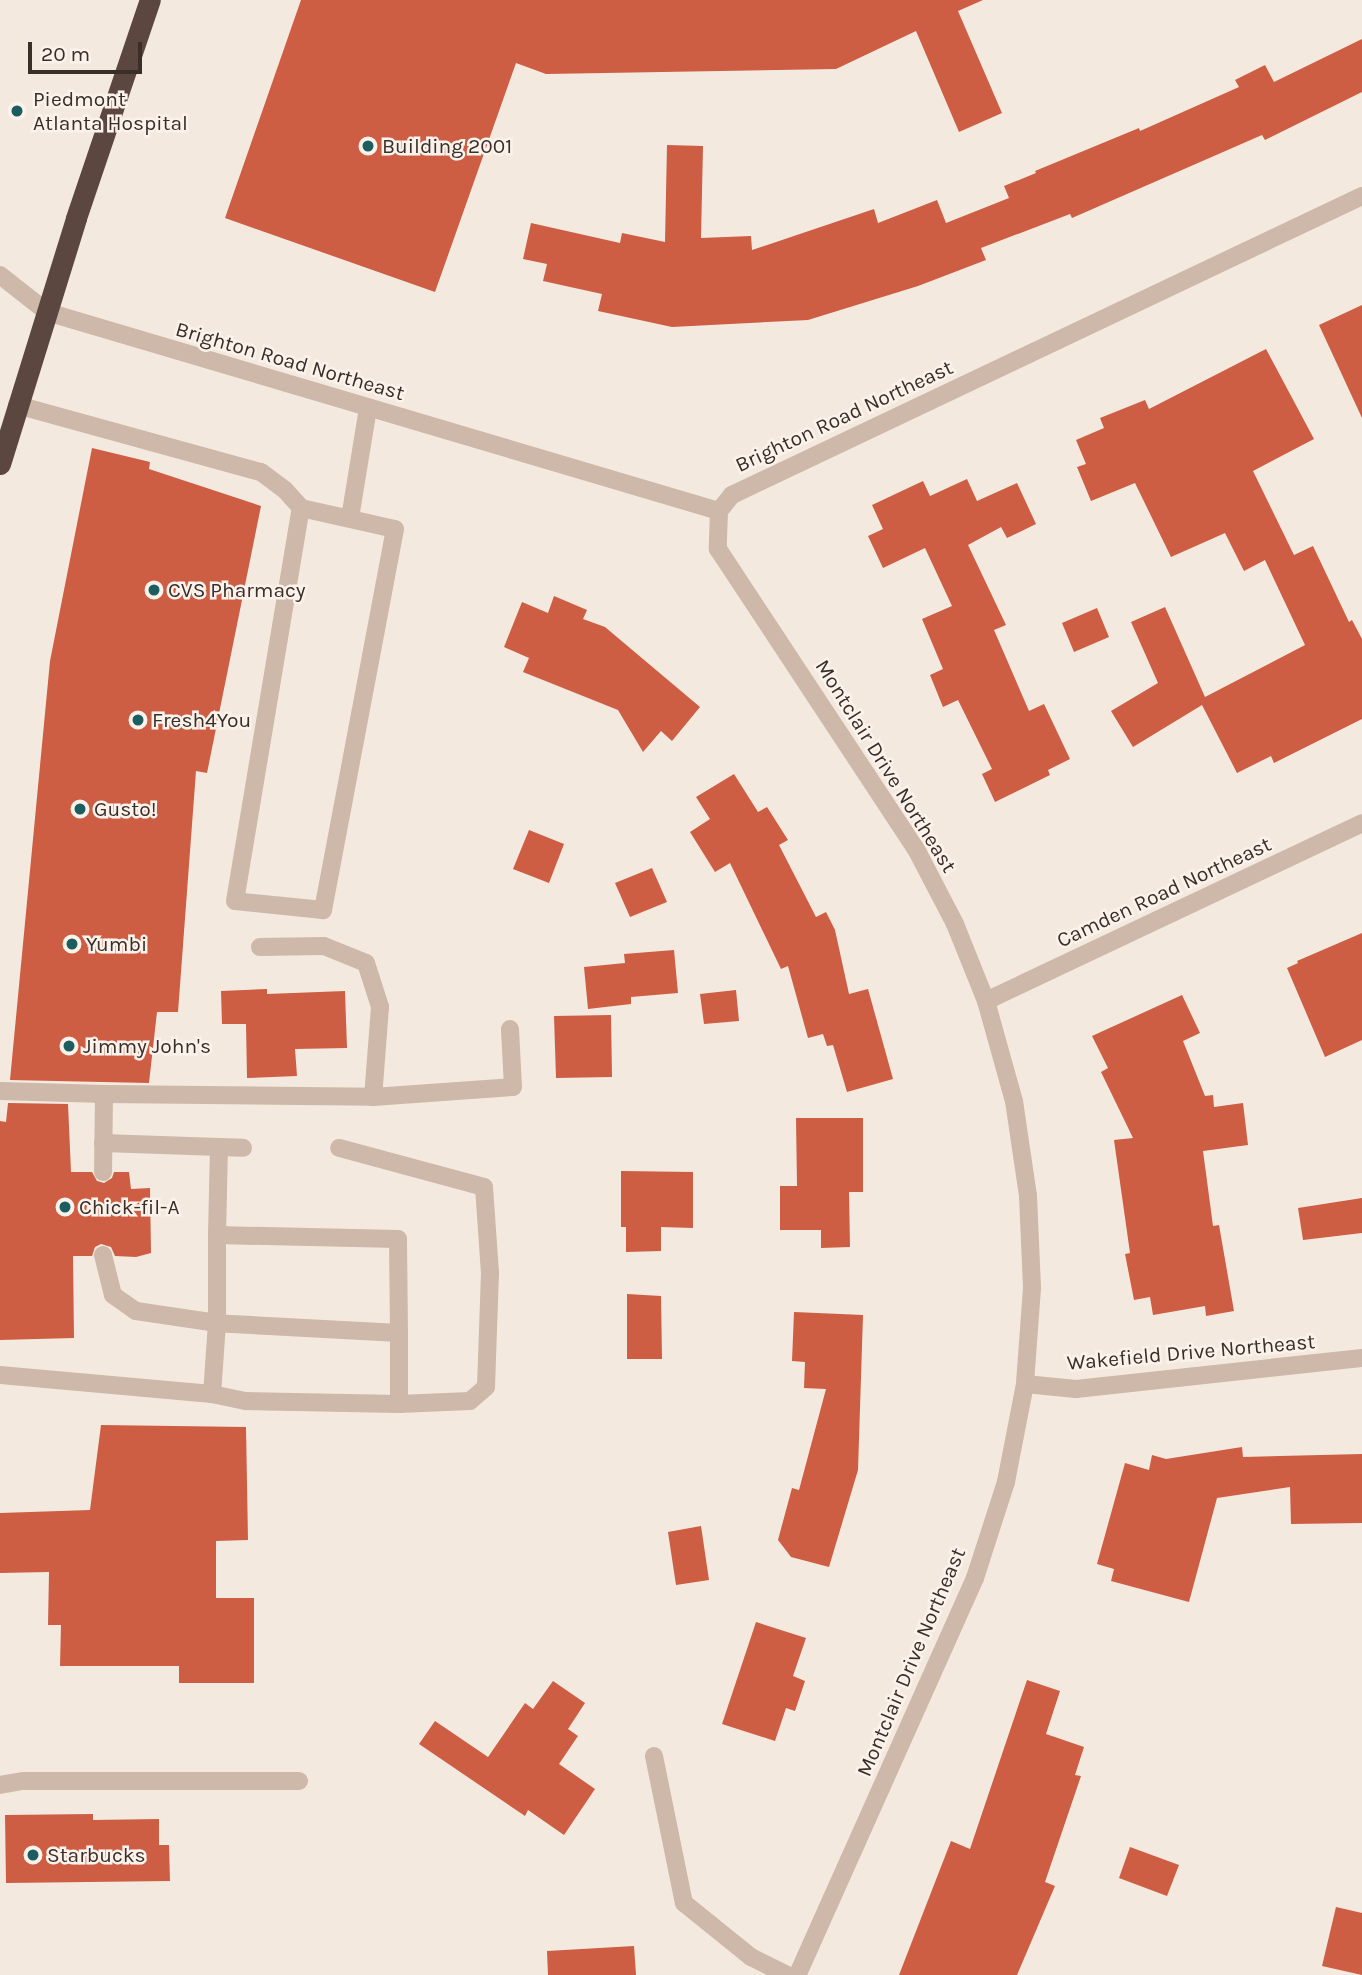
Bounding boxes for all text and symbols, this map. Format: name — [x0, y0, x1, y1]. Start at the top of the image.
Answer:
scale bar — [32, 28, 145, 72]
text: 20 m — [41, 42, 90, 66]
place label: Piedmont Atlanta Hospital — [33, 86, 188, 136]
marker: Piedmont Atlanta Hospital — [7, 101, 27, 121]
place label: Building 2001 — [382, 133, 512, 159]
marker: Building 2001 — [360, 138, 376, 154]
street label: Brighton Road Northeast — [173, 316, 407, 406]
street label: Brighton Road Northeast — [731, 354, 957, 478]
place label: CVS Pharmacy — [168, 577, 306, 603]
marker: CVS Pharmacy — [146, 582, 162, 598]
street label: Montclair Drive Northeast — [810, 655, 962, 877]
place label: Fresh4You — [152, 707, 251, 733]
marker: Fresh4You — [130, 712, 146, 728]
place label: Gusto! — [94, 796, 156, 822]
marker: Gusto! — [72, 801, 88, 817]
street label: Camden Road Northeast — [1053, 831, 1275, 953]
place label: Yumbi — [86, 931, 147, 957]
marker: Yumbi — [64, 936, 80, 952]
place label: Jimmy John's — [83, 1033, 211, 1059]
marker: Jimmy John's — [61, 1038, 77, 1054]
place label: Chick-fil-A — [79, 1194, 179, 1220]
marker: Chick-fil-A — [57, 1199, 73, 1215]
street label: Wakefield Drive Northeast — [1066, 1329, 1316, 1375]
street label: Montclair Drive Northeast — [851, 1544, 971, 1780]
place label: Starbucks — [47, 1842, 146, 1868]
marker: Starbucks — [25, 1847, 41, 1863]

